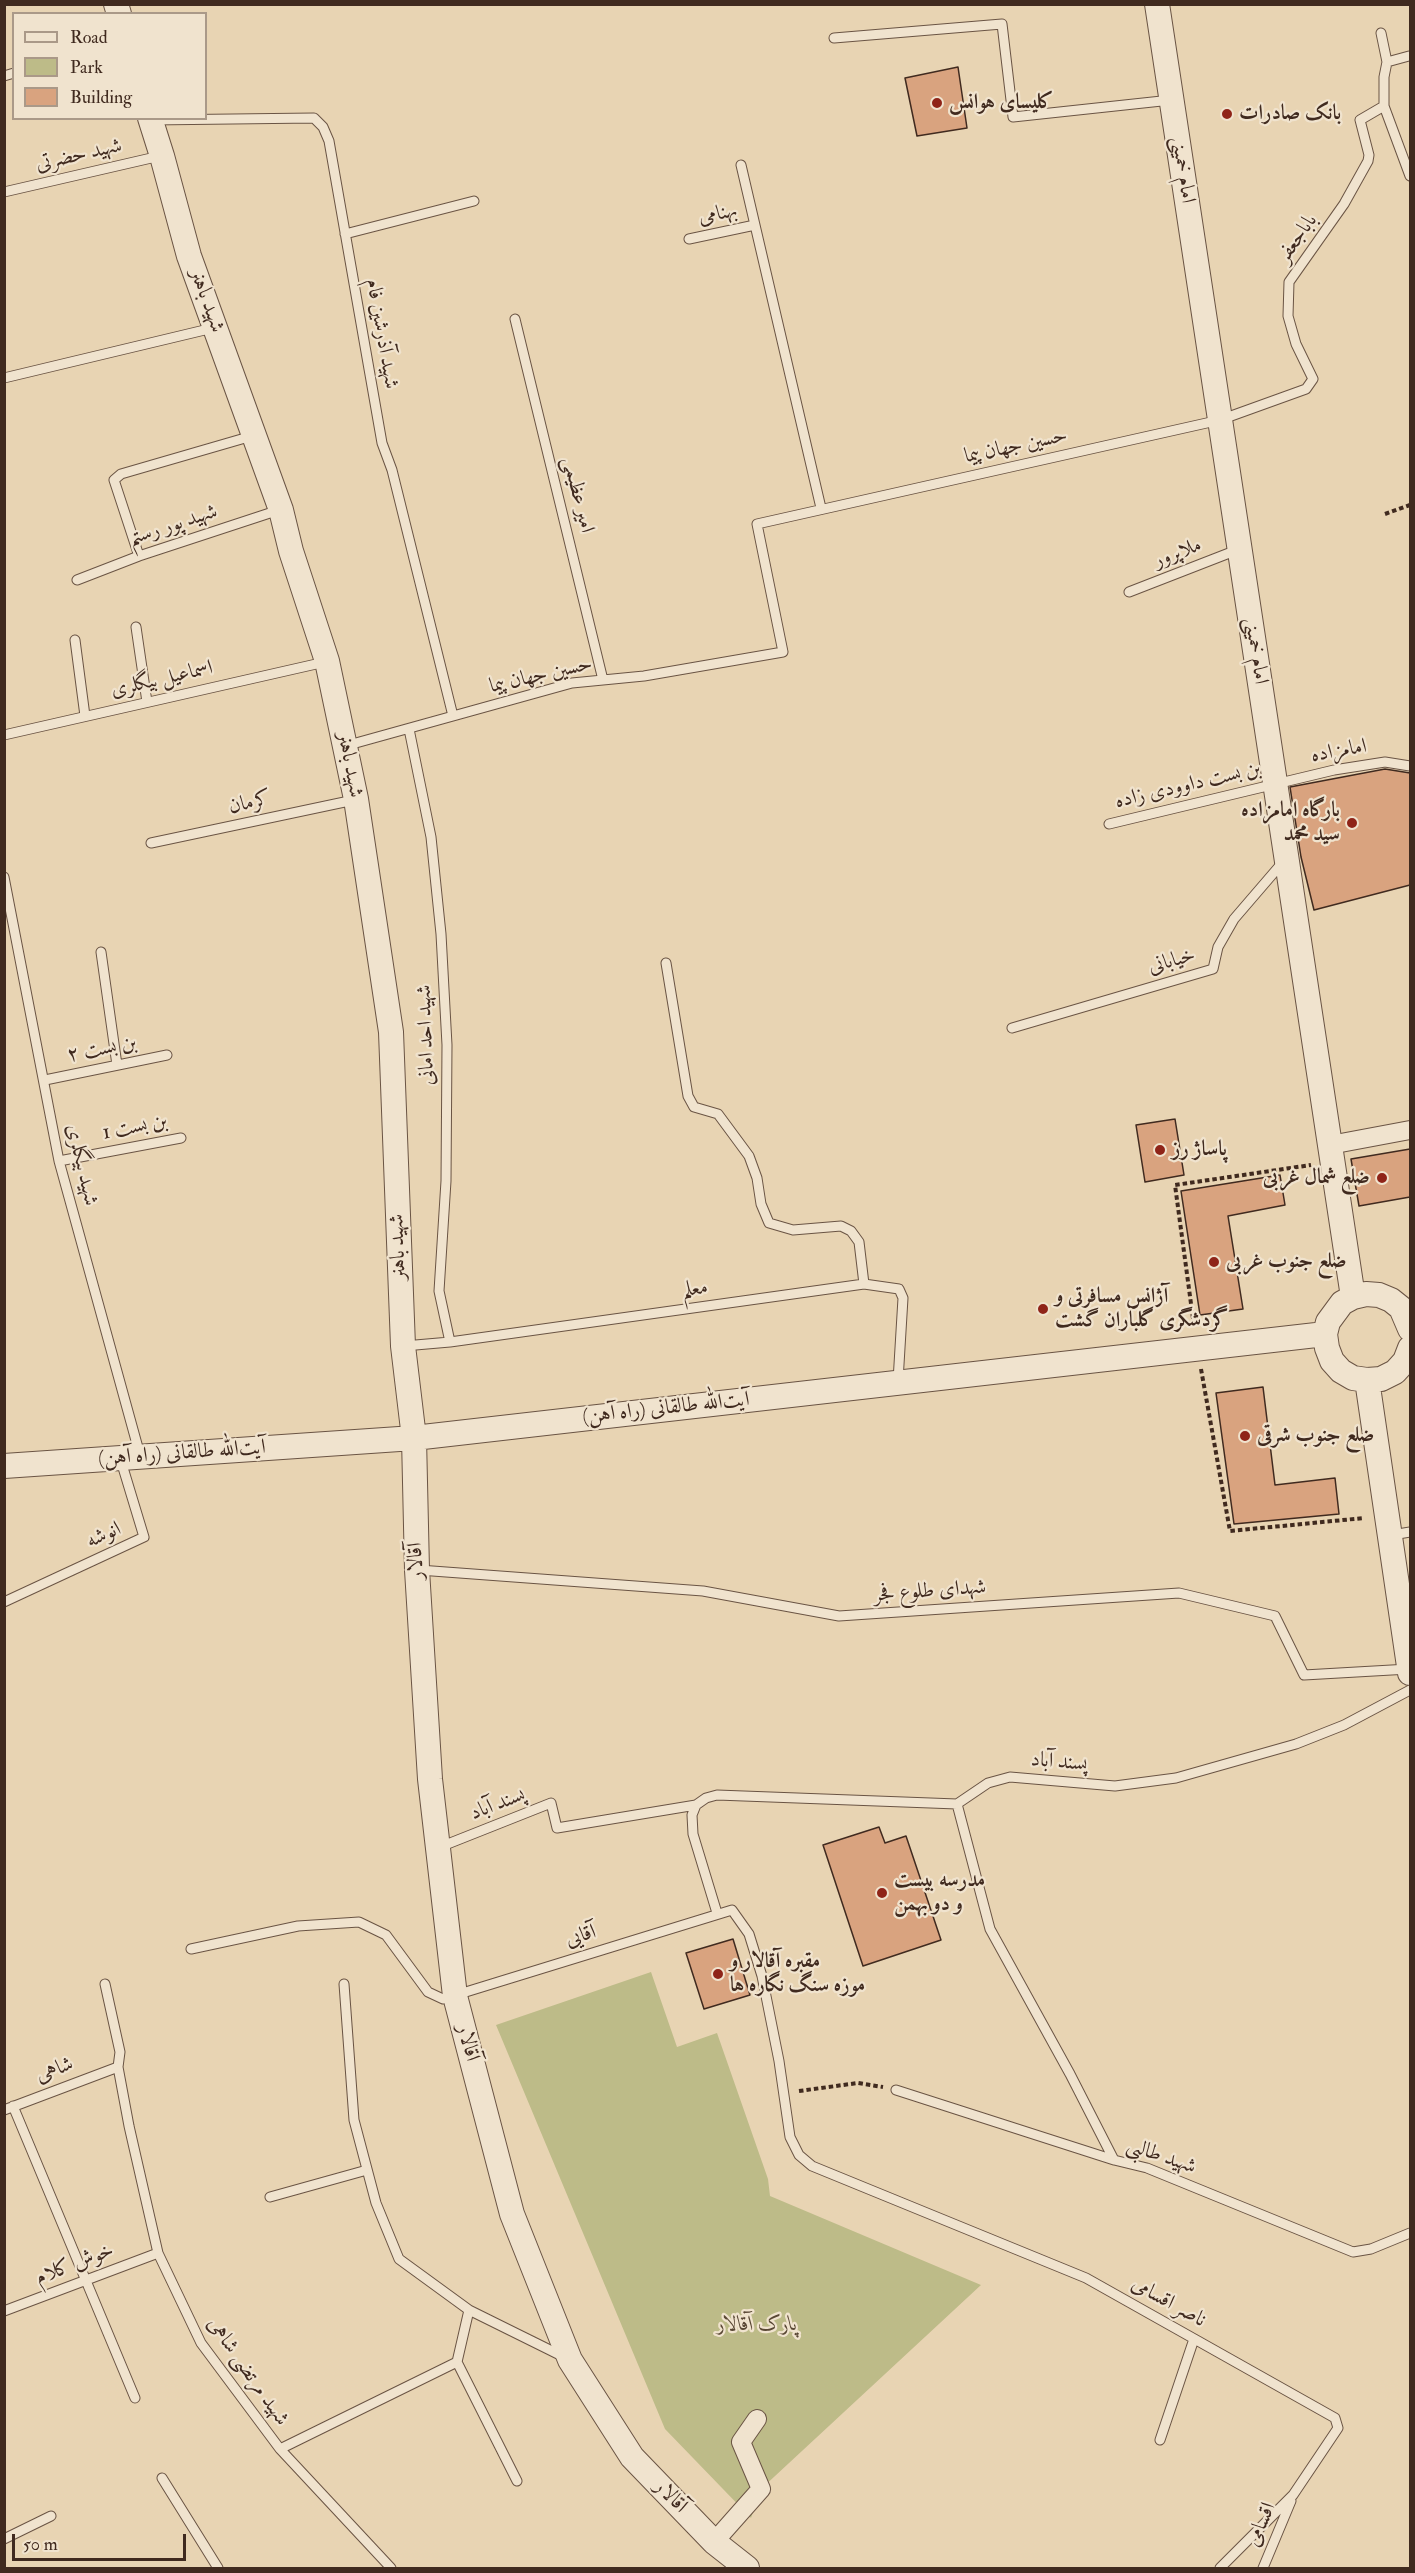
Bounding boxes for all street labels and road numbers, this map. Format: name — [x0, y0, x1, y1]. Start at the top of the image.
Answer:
street label: شهید حضرتی — [33, 134, 125, 178]
street label: امام خمینی — [1164, 135, 1200, 205]
street label: بهنامی — [696, 199, 740, 231]
street label: باباجعفر — [1272, 210, 1324, 268]
street label: شهید باهنر — [183, 266, 229, 336]
street label: شهید آذرشین فام — [359, 277, 403, 391]
street label: حسین جهان پیما — [962, 424, 1070, 470]
street label: امیر عظیمی — [555, 454, 599, 536]
street label: شهید پور رستم — [125, 500, 221, 552]
street label: ملاپرور — [1150, 533, 1206, 575]
street label: امام خمینی — [1237, 616, 1273, 686]
street label: حسین جهان پیما — [487, 652, 595, 700]
street label: اسماعیل بیگلری — [108, 656, 216, 704]
street label: شهید باهنر — [330, 730, 368, 800]
street label: امامزاده — [1309, 735, 1369, 769]
street label: بن بست داوودی زاده — [1113, 757, 1263, 815]
street label: کرمان — [227, 787, 273, 821]
street label: خیابانی — [1146, 943, 1198, 981]
street label: شهید احد امانی — [413, 984, 441, 1086]
street label: بن بست ۲ — [65, 1031, 139, 1069]
street label: بن بست 1 — [100, 1109, 170, 1147]
street label: شهید بیگلری — [59, 1122, 103, 1208]
street label: شهید باهنر — [385, 1214, 413, 1280]
street label: معلم — [680, 1276, 710, 1304]
street label: (راه آهن) آیت‌الله طالقانی — [581, 1388, 751, 1430]
street label: (راه آهن) آیت‌الله طالقانی — [97, 1436, 267, 1472]
street label: انوشه — [83, 1517, 125, 1555]
street label: آقالار — [404, 1542, 430, 1580]
street label: شهدای طلوع فجر — [873, 1576, 987, 1608]
street label: پسند آباد — [1029, 1748, 1089, 1778]
street label: پسند آباد — [467, 1783, 529, 1827]
street label: آقایی — [562, 1920, 600, 1954]
street label: آقالار — [450, 2022, 484, 2064]
street label: شاهی — [33, 2052, 77, 2090]
street label: شهید طالبی — [1123, 2133, 1199, 2181]
street label: خوش کلام — [32, 2239, 118, 2291]
street label: ناصر اقسامی — [1126, 2272, 1210, 2334]
street label: شهید مرتضی شاهی — [200, 2313, 294, 2431]
street label: آقالار — [648, 2475, 692, 2519]
street label: اقسامی — [1241, 2499, 1283, 2551]

